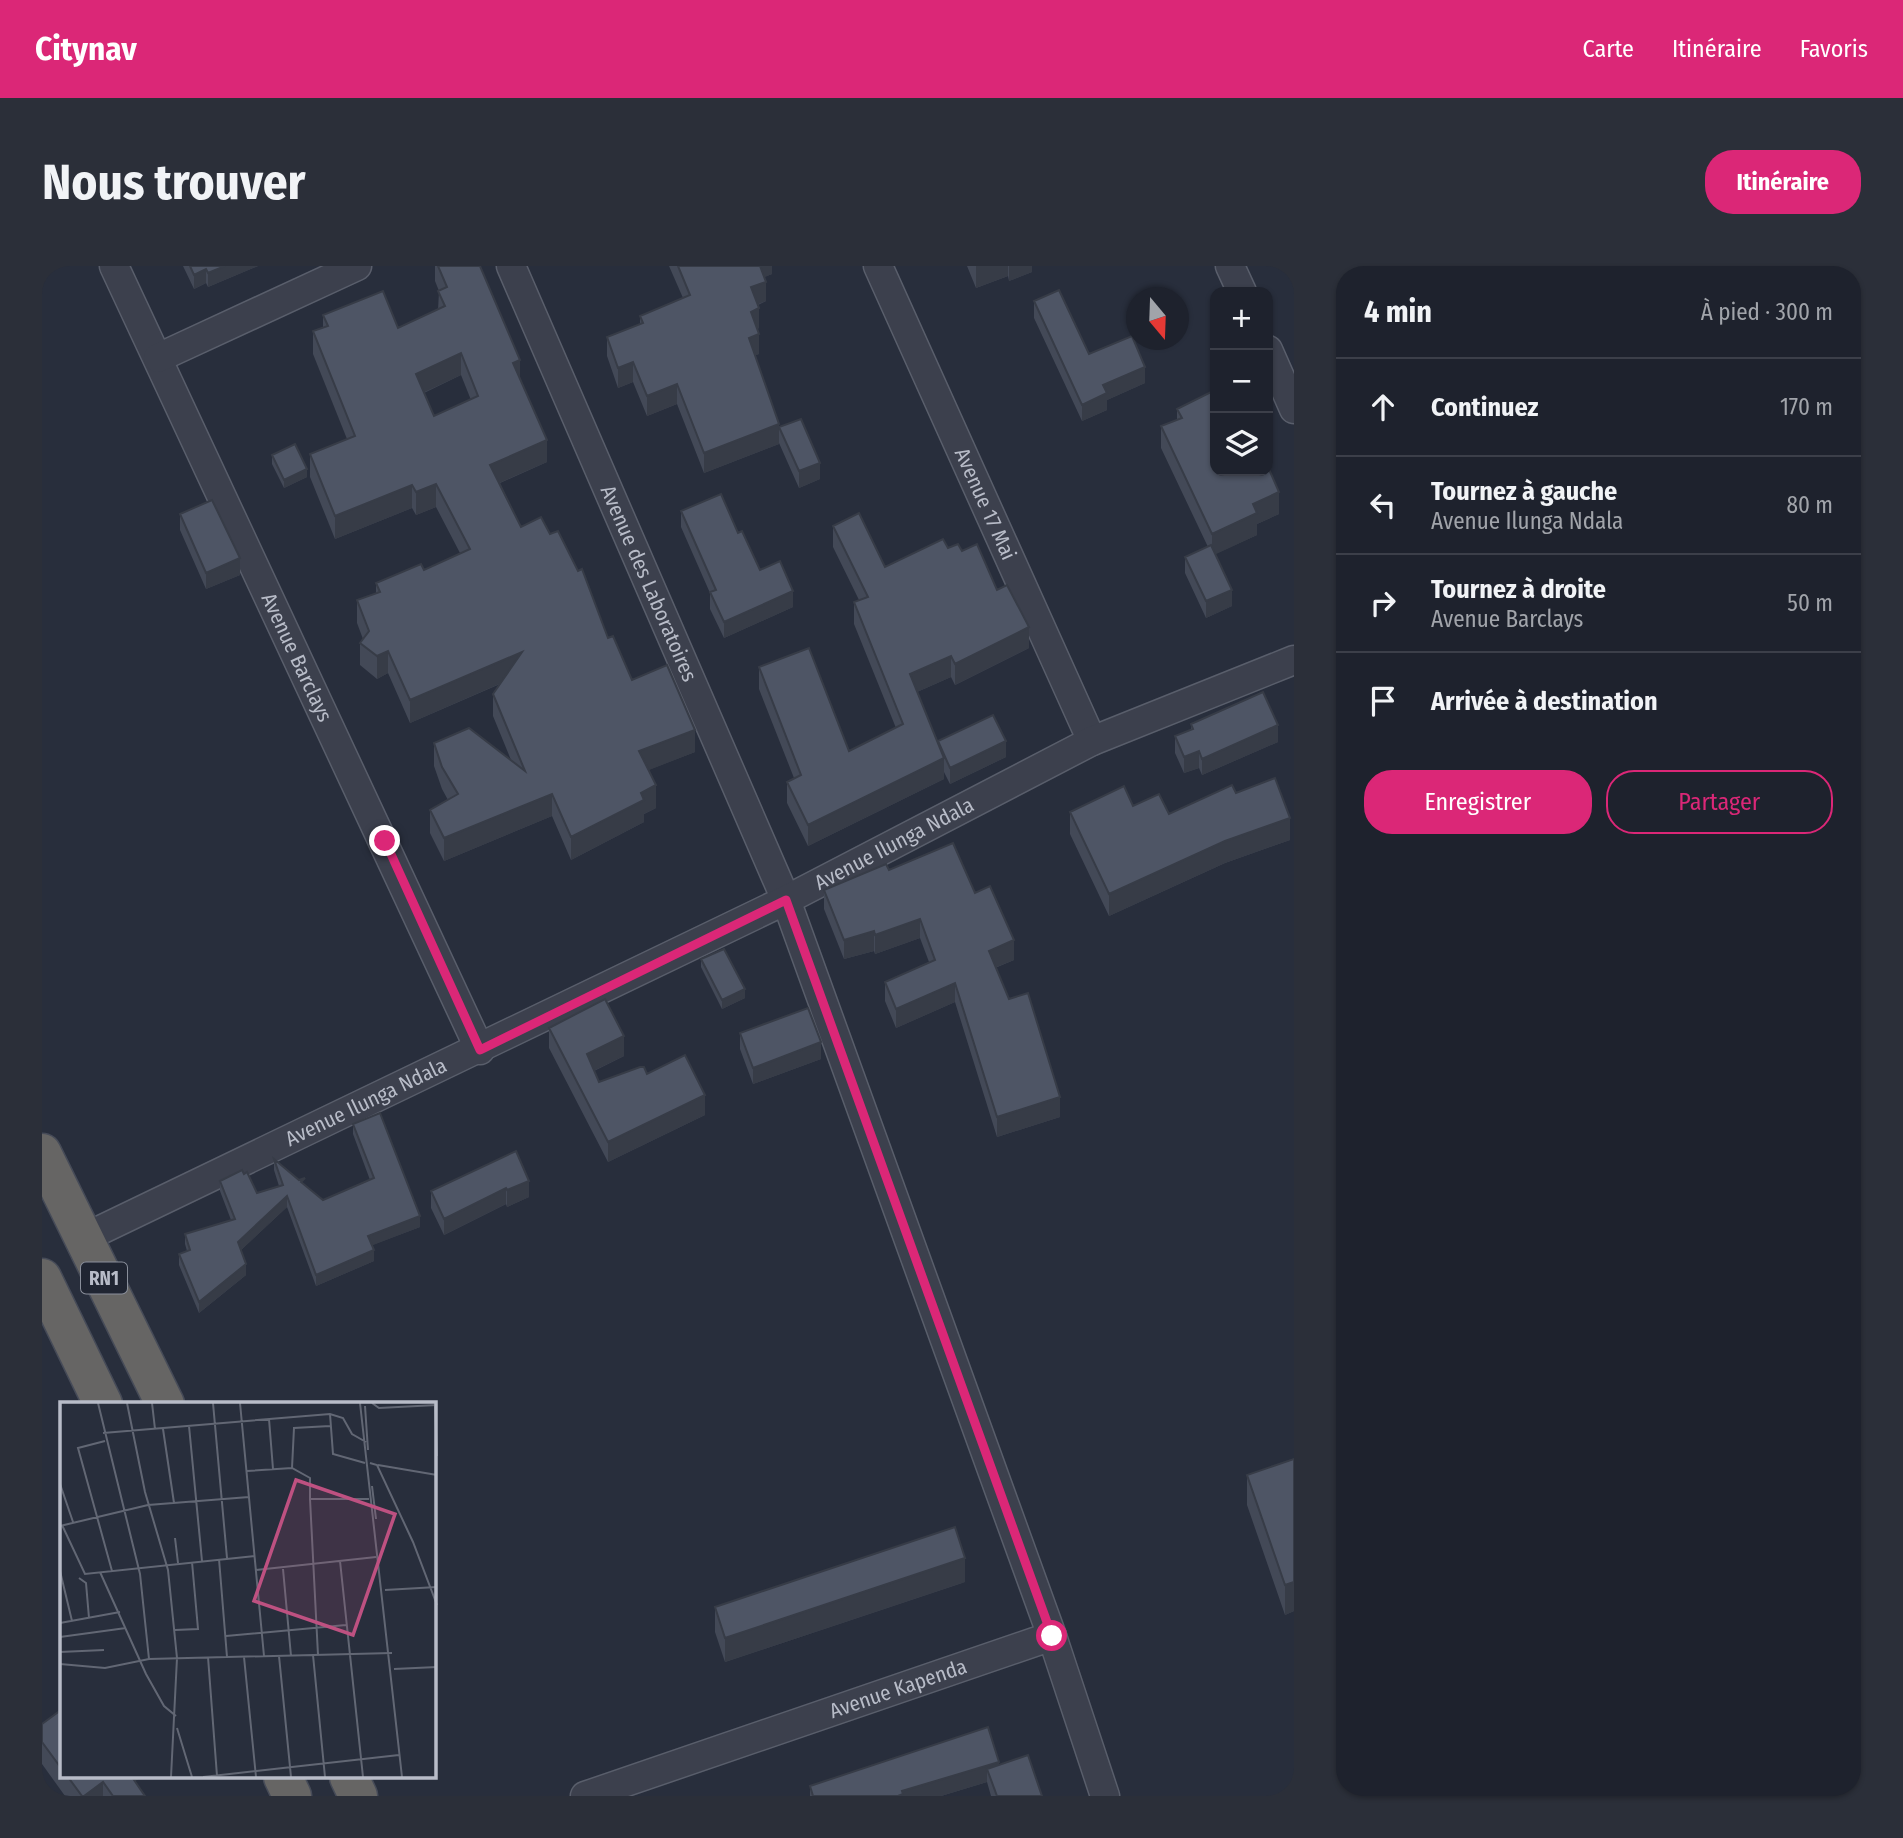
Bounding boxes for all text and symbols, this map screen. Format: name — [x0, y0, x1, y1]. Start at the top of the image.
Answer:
text: Citynav — [35, 29, 137, 69]
text: Carte — [1583, 35, 1634, 63]
text: Itinéraire — [1672, 35, 1762, 63]
text: Favoris — [1800, 35, 1868, 63]
button: Itinéraire — [1705, 150, 1861, 214]
text: Nous trouver — [42, 153, 305, 212]
north arrow — [1126, 287, 1189, 350]
map controls — [1210, 287, 1273, 476]
button: + — [1210, 287, 1273, 350]
text: 4 min — [1364, 294, 1432, 330]
text: À pied · 300 m — [1701, 298, 1833, 326]
button: − — [1210, 350, 1273, 413]
icon: ahead — [1364, 388, 1402, 426]
text: Continuez — [1431, 392, 1538, 423]
text: 170 m — [1780, 393, 1833, 421]
button: layers — [1210, 413, 1273, 476]
street label: Avenue 17 Mai — [949, 444, 1022, 564]
text: Tournez à gauche — [1431, 476, 1617, 507]
street label: Avenue des Laboratoires — [595, 481, 703, 686]
icon: left — [1364, 486, 1402, 524]
text: 80 m — [1786, 491, 1833, 519]
text: Avenue Ilunga Ndala — [1431, 507, 1623, 535]
text: Tournez à droite — [1431, 574, 1606, 605]
icon: right — [1364, 584, 1402, 622]
street label: Avenue Barclays — [256, 589, 338, 726]
text: 50 m — [1787, 589, 1833, 617]
text: Avenue Barclays — [1431, 605, 1583, 633]
icon: arrive — [1364, 682, 1402, 720]
text: Arrivée à destination — [1431, 686, 1658, 717]
button: Enregistrer — [1364, 770, 1592, 834]
button: Partager — [1606, 770, 1833, 834]
street label: Avenue Ilunga Ndala — [810, 792, 978, 896]
route end — [369, 825, 400, 856]
street label: Avenue Ilunga Ndala — [281, 1052, 451, 1152]
road number: RN1 — [81, 1262, 127, 1294]
inset map — [60, 1402, 436, 1778]
route start — [1036, 1620, 1067, 1651]
street label: Avenue Kapenda — [826, 1653, 970, 1724]

